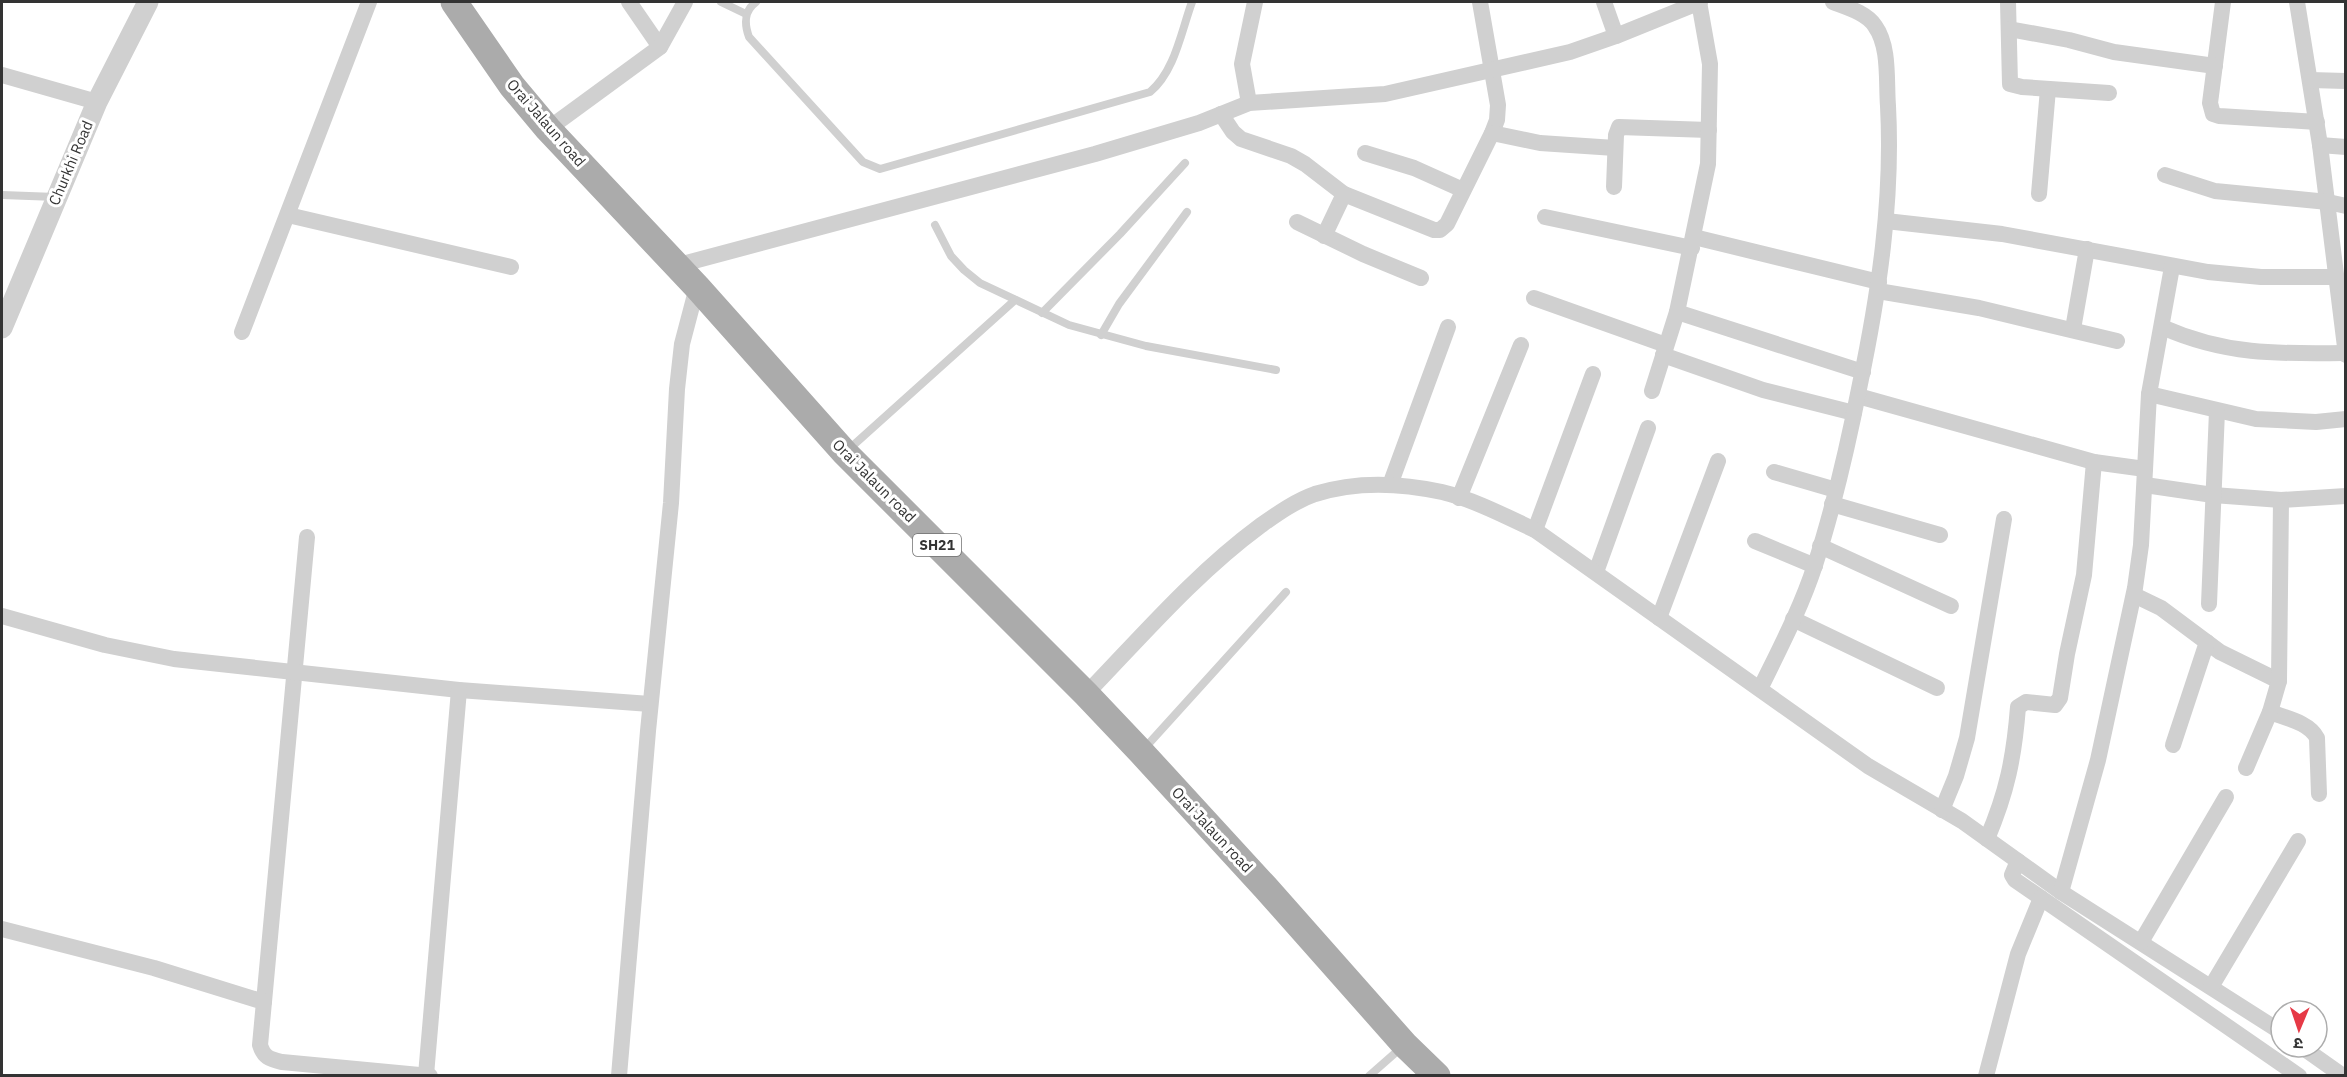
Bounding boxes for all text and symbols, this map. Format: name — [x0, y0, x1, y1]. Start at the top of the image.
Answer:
street label: Orai Jalaun road — [503, 75, 590, 171]
street label: Churkhi Road — [44, 118, 97, 208]
street label: Orai Jalaun road — [829, 435, 920, 526]
road number: SH21 — [913, 534, 961, 556]
street label: Orai Jalaun road — [1168, 783, 1257, 876]
north arrow — [2269, 999, 2329, 1059]
text: उ — [2293, 1034, 2304, 1054]

